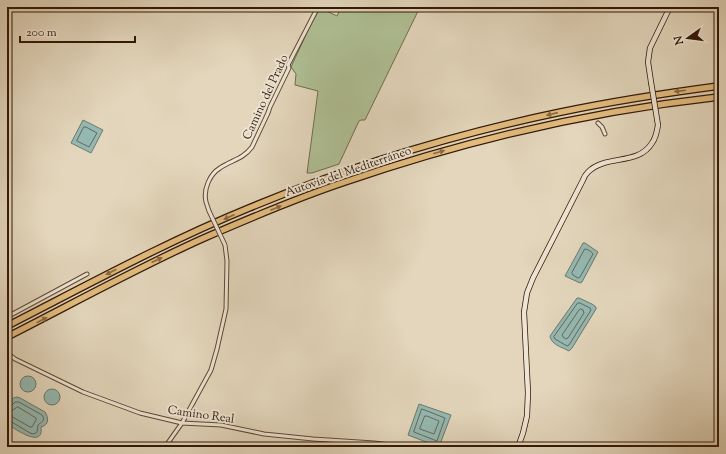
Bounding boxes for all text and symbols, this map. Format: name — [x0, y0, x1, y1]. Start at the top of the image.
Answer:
scale bar — [20, 18, 135, 44]
north arrow — [668, 18, 708, 58]
text: 200 m — [26, 24, 57, 42]
text: N — [670, 34, 688, 47]
street label: Camino del Prado — [238, 51, 294, 143]
one-way arrow — [674, 88, 686, 94]
one-way arrow — [546, 111, 558, 117]
street label: Autovía del Mediterráneo — [283, 142, 414, 202]
one-way arrow — [433, 149, 445, 155]
one-way arrow — [271, 205, 282, 211]
one-way arrow — [222, 214, 234, 220]
one-way arrow — [152, 257, 163, 263]
one-way arrow — [106, 269, 117, 275]
one-way arrow — [36, 316, 47, 323]
street label: Camino Real — [166, 401, 236, 429]

